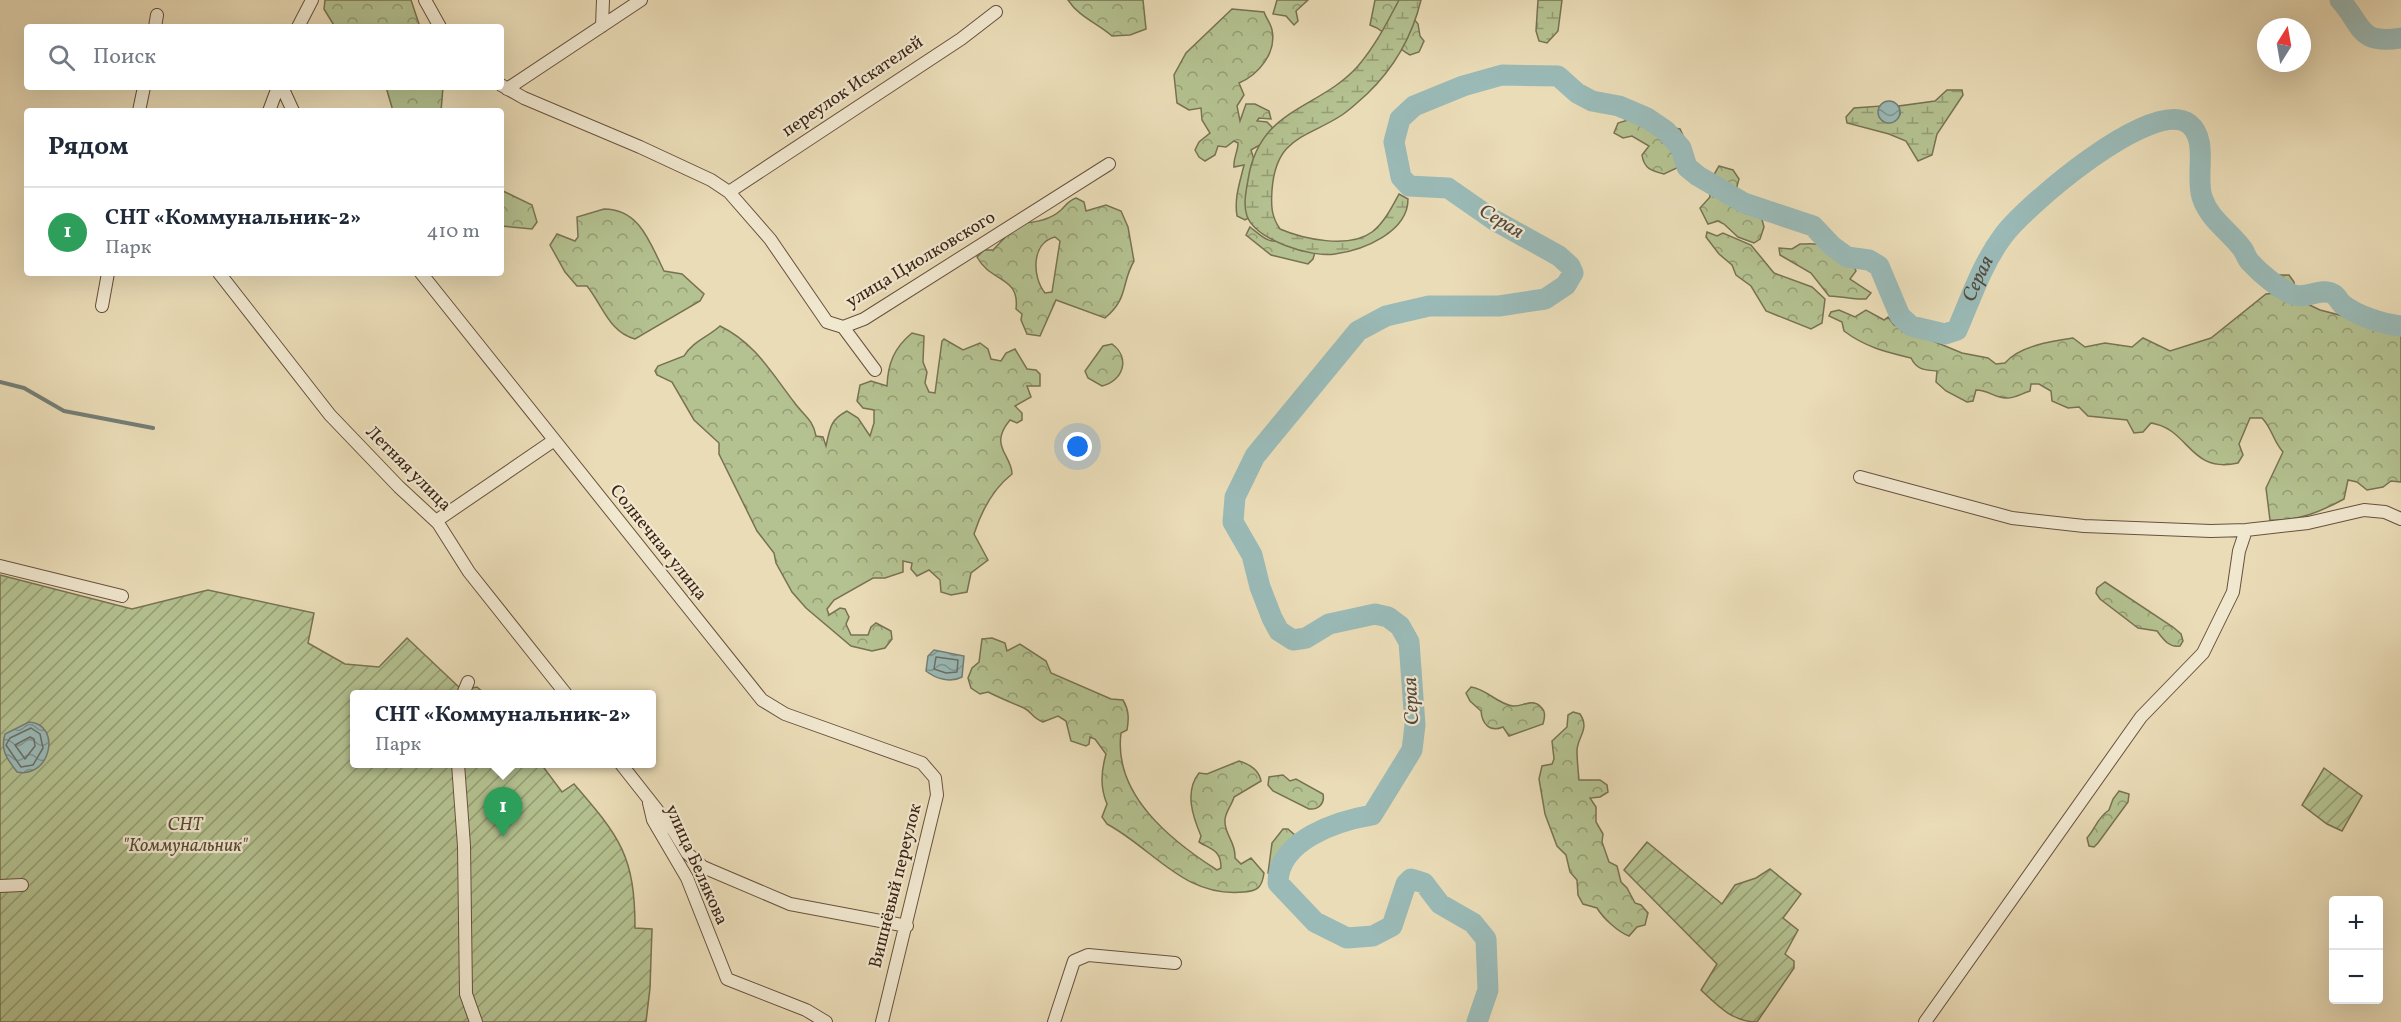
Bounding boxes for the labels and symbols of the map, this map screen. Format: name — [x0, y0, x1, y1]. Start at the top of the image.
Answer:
north arrow — [2257, 18, 2311, 72]
street label: переулок Искателей — [777, 30, 929, 144]
water label: Серая — [1473, 198, 1529, 246]
street label: улица Циолковского — [841, 205, 1001, 315]
water label: Серая — [1956, 251, 2001, 307]
street label: Летняя улица — [359, 420, 457, 518]
your location — [1063, 432, 1092, 461]
street label: Солнечная улица — [603, 480, 713, 606]
water label: Серая — [1397, 676, 1427, 726]
pin: 1 — [484, 788, 522, 837]
street label: улица Белякова — [658, 801, 734, 929]
street label: Вишнёвый переулок — [863, 801, 929, 971]
park label: СНТ "Коммунальник" — [122, 813, 249, 859]

